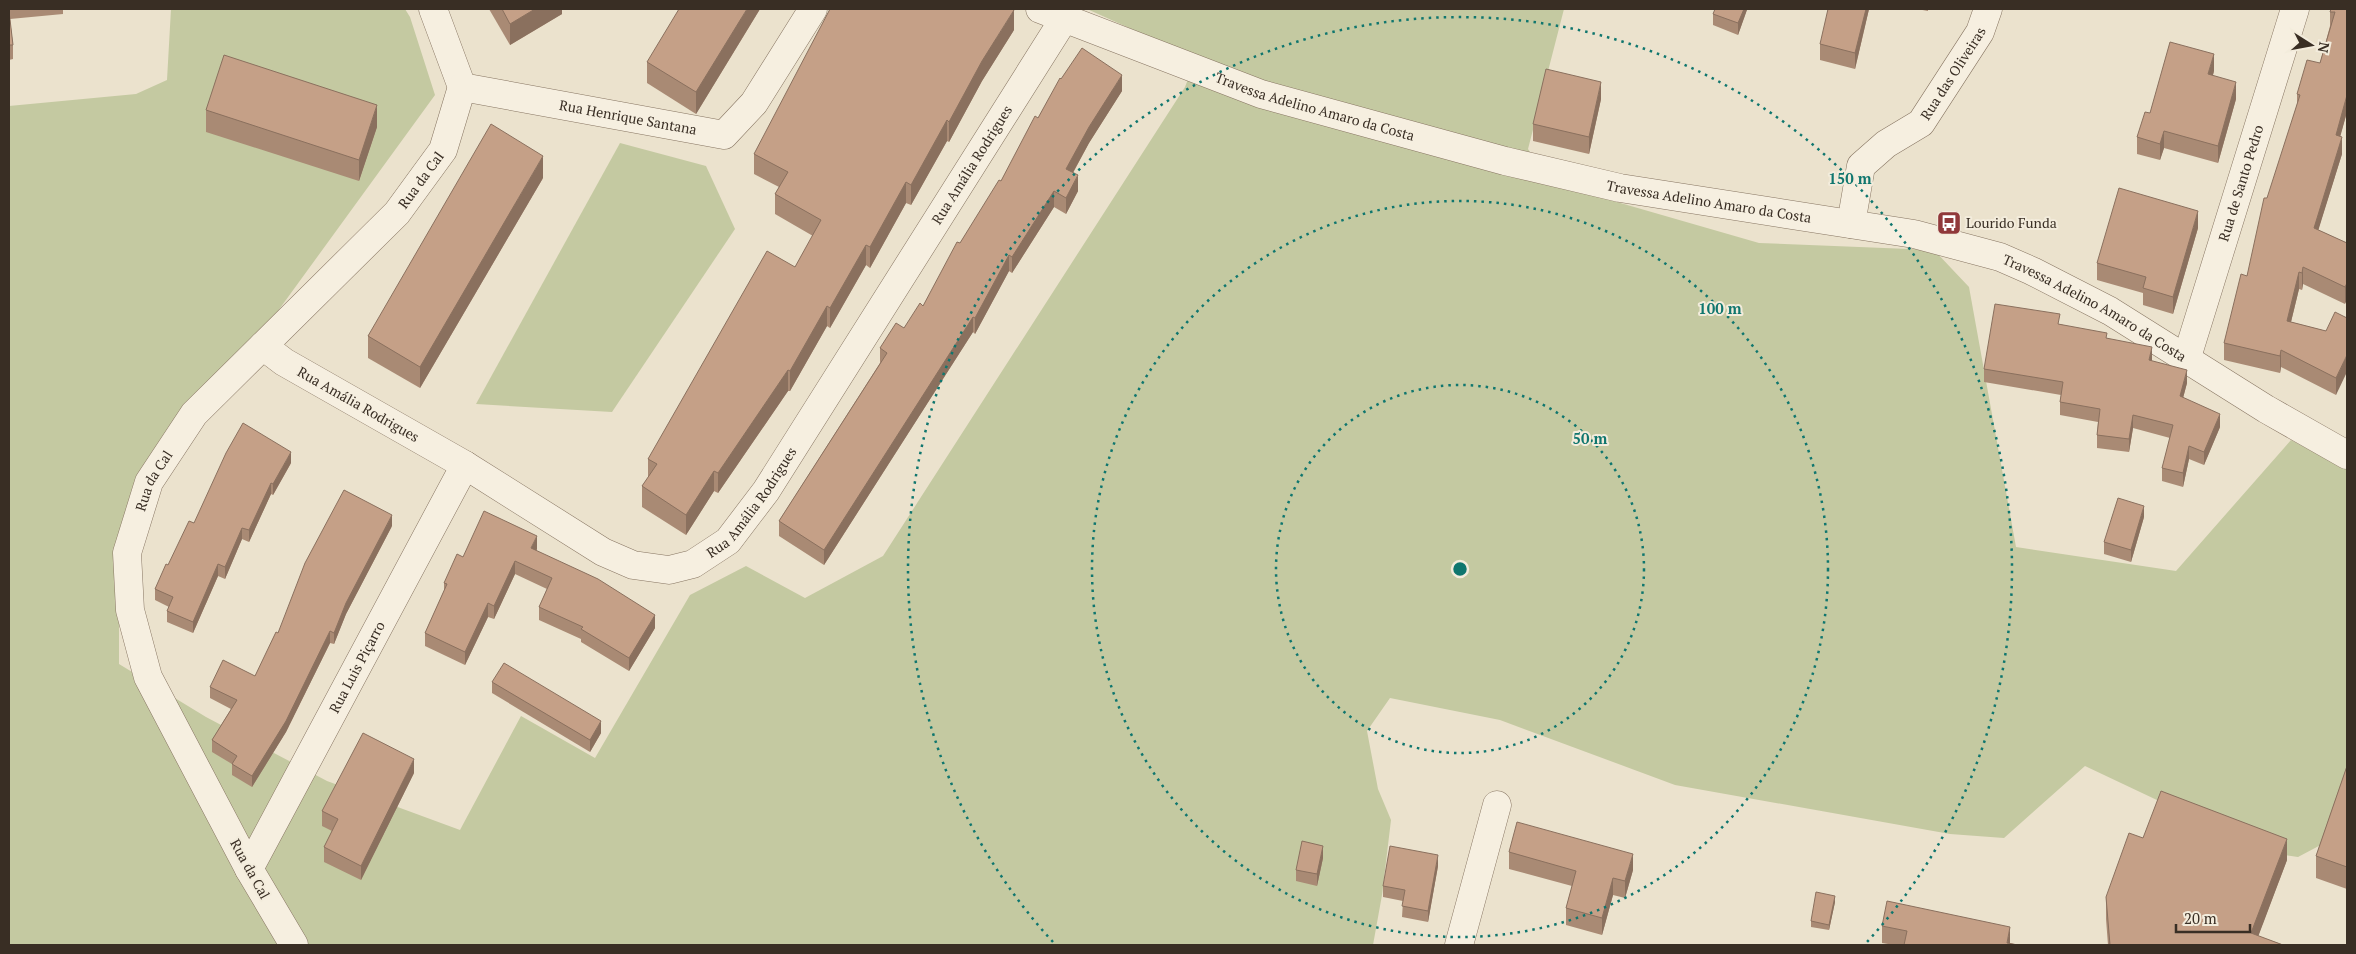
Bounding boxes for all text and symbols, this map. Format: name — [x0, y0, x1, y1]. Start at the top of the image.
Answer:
north arrow — [2286, 20, 2336, 70]
street label: Rua das Oliveiras — [1916, 25, 1990, 123]
text: N — [2314, 41, 2335, 55]
street label: Travessa Adelino Amaro da Costa — [1213, 67, 1417, 145]
street label: Rua Henrique Santana — [558, 95, 698, 139]
street label: Rua Amália Rodrigues — [927, 101, 1016, 228]
street label: Rua de Santo Pedro — [2213, 122, 2268, 244]
street label: Rua da Cal — [393, 148, 448, 212]
text: 150 m — [1828, 168, 1872, 188]
street label: Travessa Adelino Amaro da Costa — [1605, 175, 1813, 227]
bus stop icon: Lourido Funda — [1936, 210, 1962, 236]
place label: Lourido Funda — [1966, 213, 2057, 232]
street label: Travessa Adelino Amaro da Costa — [2000, 249, 2190, 366]
text: 100 m — [1698, 298, 1742, 318]
street label: Rua Amália Rodrigues — [294, 362, 423, 446]
text: 50 m — [1573, 428, 1608, 448]
street label: Rua Amália Rodrigues — [702, 443, 800, 562]
street label: Rua da Cal — [131, 446, 176, 513]
centre of rings — [1451, 560, 1469, 578]
street label: Rua Luis Piçarro — [324, 617, 389, 716]
street label: Rua da Cal — [226, 835, 275, 902]
scale bar — [2176, 902, 2250, 934]
text: 20 m — [2184, 908, 2217, 928]

